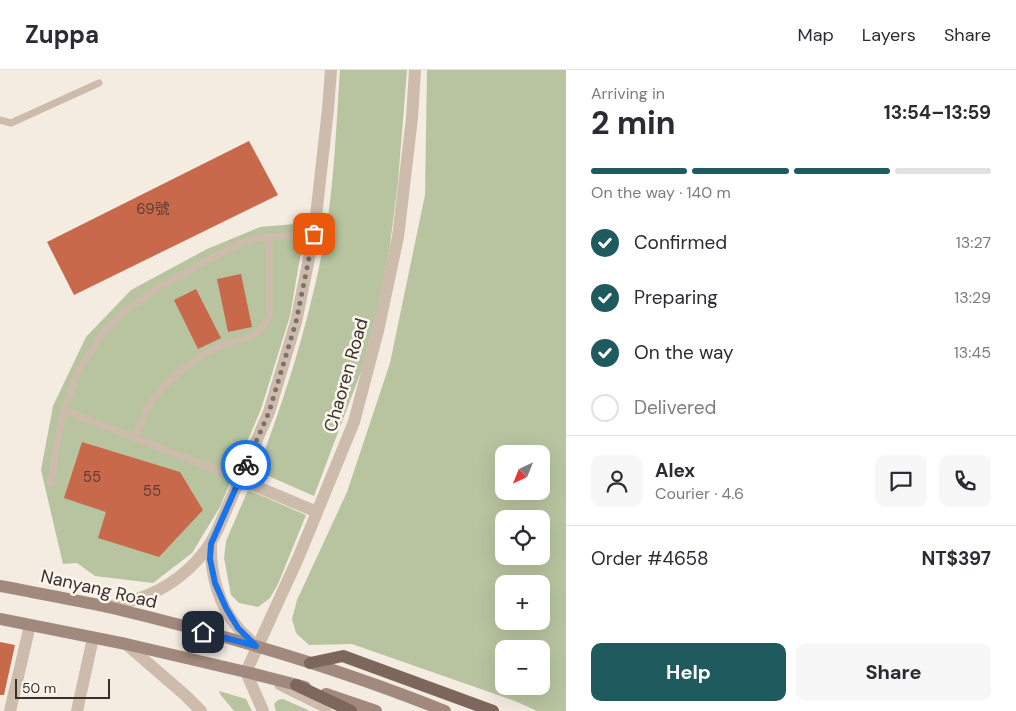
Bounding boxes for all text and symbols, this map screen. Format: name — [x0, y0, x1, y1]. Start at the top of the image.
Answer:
text: Zuppa — [25, 19, 99, 50]
text: Map — [798, 23, 834, 47]
text: Layers — [862, 23, 916, 47]
text: Share — [944, 23, 991, 47]
text: Arriving in — [591, 83, 665, 104]
text: 13:54–13:59 — [884, 100, 991, 125]
text: 2 min — [591, 102, 676, 144]
text: On the way · 140 m — [591, 182, 731, 203]
house number: 69號 — [136, 199, 170, 219]
pin — [293, 213, 335, 255]
icon: bag — [300, 220, 328, 248]
icon: check — [591, 229, 619, 257]
text: Confirmed — [634, 230, 727, 255]
text: 13:27 — [956, 232, 991, 253]
icon: check — [591, 284, 619, 312]
text: Preparing — [634, 285, 718, 310]
text: 13:29 — [954, 287, 991, 308]
street label: Chaoren Road — [318, 315, 374, 435]
icon: check — [591, 339, 619, 367]
text: On the way — [634, 340, 734, 365]
text: 13:45 — [954, 342, 991, 363]
text: Delivered — [634, 395, 716, 420]
courier — [221, 440, 271, 490]
north arrow — [495, 445, 550, 500]
map controls — [495, 445, 550, 695]
icon: bike — [232, 451, 260, 479]
button: person — [591, 455, 643, 507]
button: chat — [875, 455, 927, 507]
button: phone — [939, 455, 991, 507]
text: Alex — [655, 458, 695, 483]
house number: 55 — [83, 467, 101, 487]
house number: 55 — [143, 481, 161, 501]
text: Courier · 4.6 — [655, 483, 744, 504]
button: locate — [495, 510, 550, 565]
text: Order #4658 — [591, 546, 709, 571]
text: NT$397 — [921, 546, 991, 571]
street label: Nanyang Road — [39, 564, 159, 614]
button: + — [495, 575, 550, 630]
pin — [182, 611, 224, 653]
icon: home — [189, 618, 217, 646]
button: − — [495, 640, 550, 695]
button: Help — [591, 643, 786, 701]
button: Share — [796, 643, 991, 701]
scale bar — [15, 676, 110, 699]
text: 50 m — [22, 679, 56, 697]

